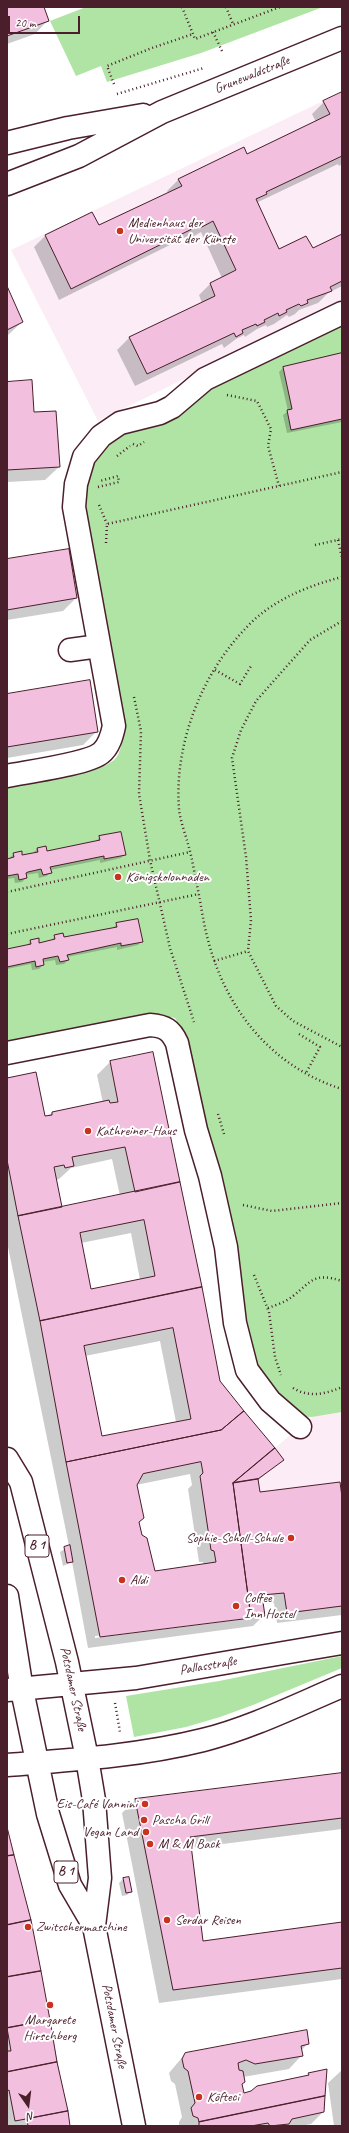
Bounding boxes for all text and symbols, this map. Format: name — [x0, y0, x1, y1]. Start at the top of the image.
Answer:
scale bar — [10, 8, 82, 34]
text: 20 m — [15, 15, 35, 31]
street label: Grunewaldstraße — [212, 52, 292, 98]
place label: Medienhaus der Universität der Künste — [128, 215, 235, 248]
marker: Medienhaus der Universität der Künste — [115, 226, 125, 236]
place label: Königskolonnaden — [126, 869, 209, 885]
marker: Königskolonnaden — [113, 872, 123, 882]
place label: Kathreiner-Haus — [96, 1123, 176, 1139]
marker: Kathreiner-Haus — [83, 1126, 93, 1136]
place label: Sophie-Scholl-Schule — [186, 1530, 283, 1546]
marker: Sophie-Scholl-Schule — [286, 1533, 296, 1543]
road number: B 1 — [25, 1535, 49, 1557]
place label: Aldi — [130, 1572, 148, 1588]
marker: Aldi — [117, 1575, 127, 1585]
place label: Coffee Inn Hostel — [244, 1590, 295, 1622]
marker: Coffee Inn Hostel — [231, 1601, 241, 1611]
street label: Potsdamer Straße — [56, 1646, 90, 1732]
street label: Pallasstraße — [178, 1653, 238, 1679]
place label: Eis-Café Vannini — [56, 1796, 137, 1812]
marker: Eis-Café Vannini — [140, 1799, 150, 1809]
place label: Pascha Grill — [152, 1812, 208, 1828]
marker: Pascha Grill — [139, 1815, 149, 1825]
place label: Vegan Land — [83, 1824, 138, 1840]
marker: Vegan Land — [141, 1827, 151, 1837]
place label: M & M Back — [158, 1836, 220, 1852]
marker: M & M Back — [145, 1839, 155, 1849]
road number: B 1 — [54, 1861, 78, 1883]
place label: Serdar Reisen — [175, 1912, 241, 1928]
marker: Serdar Reisen — [162, 1915, 172, 1925]
place label: Zwitschermaschine — [36, 1919, 127, 1935]
marker: Zwitschermaschine — [23, 1922, 33, 1932]
street label: Potsdamer Straße — [98, 1983, 130, 2069]
marker: Margarete Hirschberg — [45, 2000, 55, 2010]
place label: Margarete Hirschberg — [24, 2012, 76, 2044]
north arrow — [8, 2085, 48, 2125]
place label: Köfteci — [207, 2089, 239, 2105]
marker: Köfteci — [194, 2092, 204, 2102]
text: N — [26, 2109, 36, 2124]

